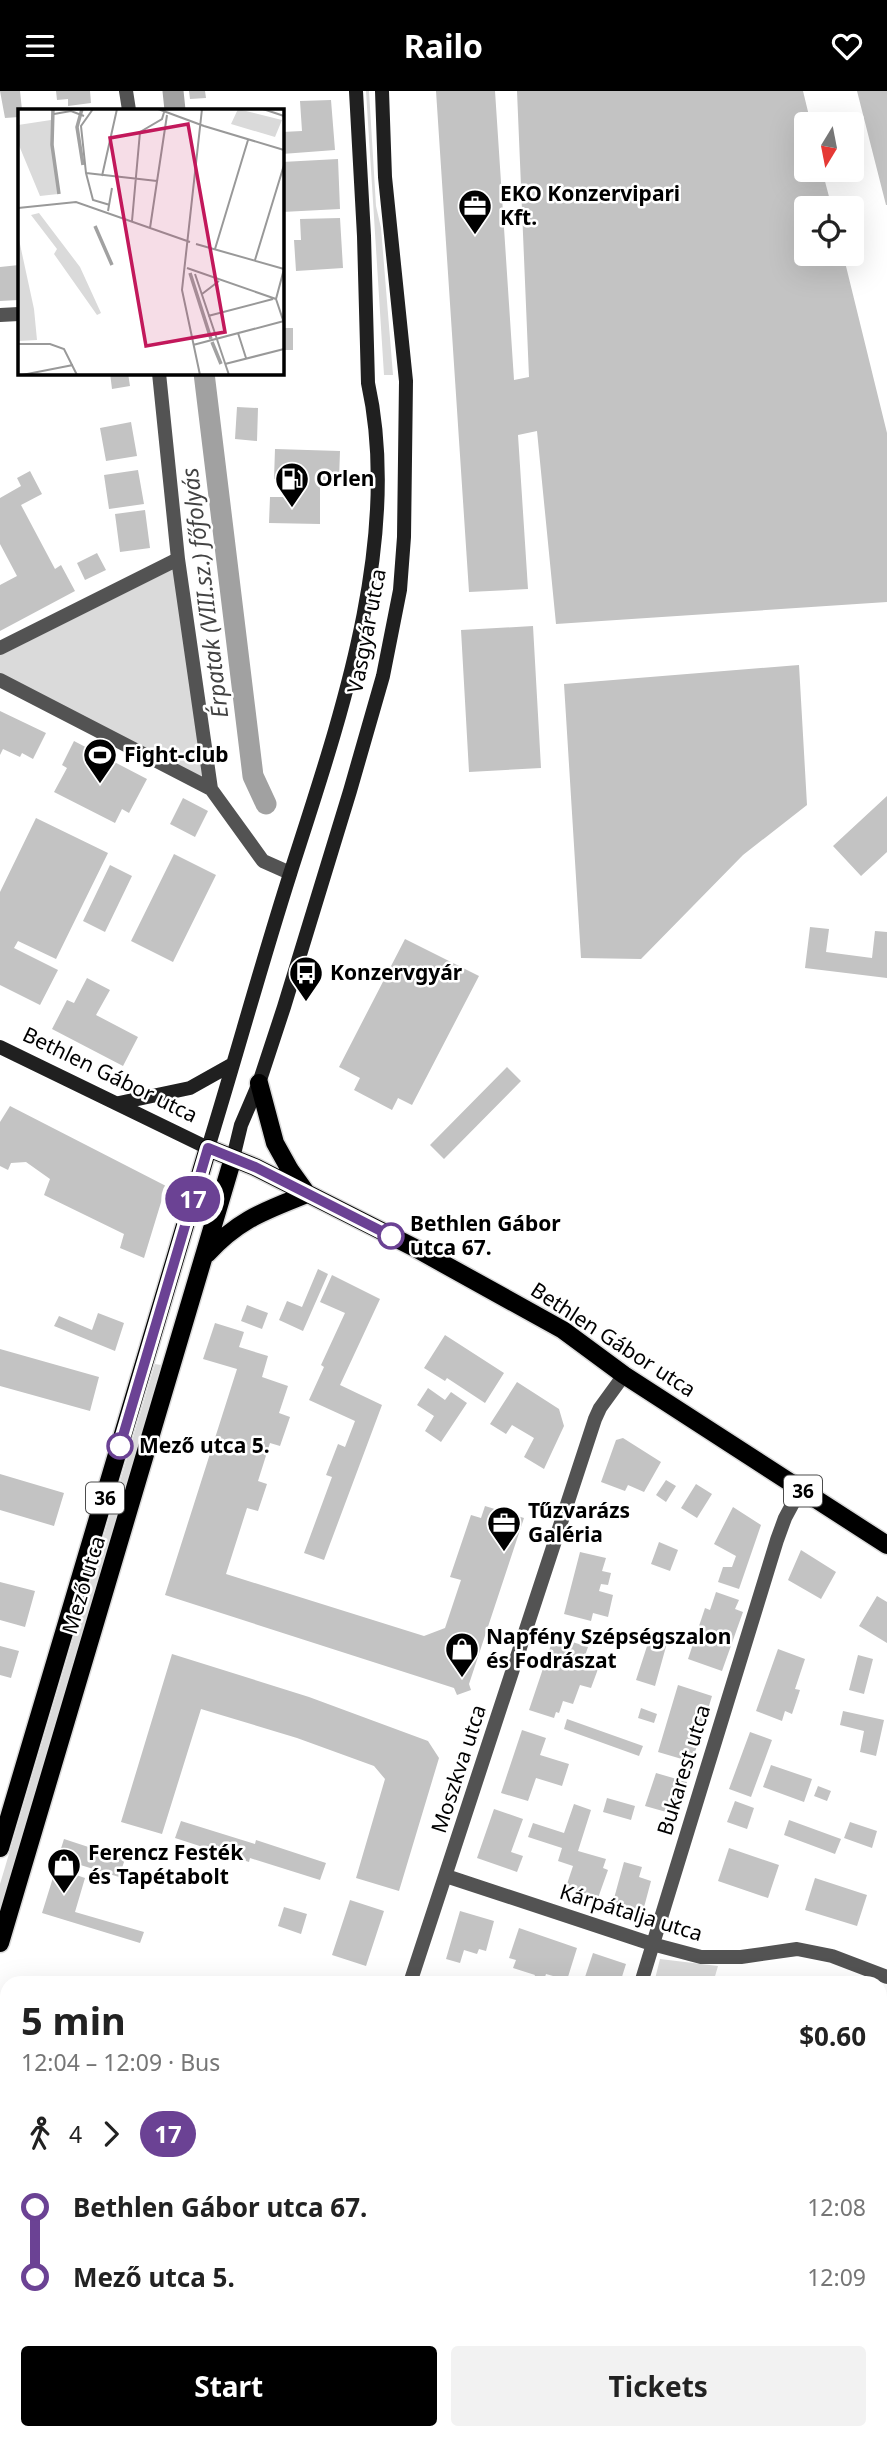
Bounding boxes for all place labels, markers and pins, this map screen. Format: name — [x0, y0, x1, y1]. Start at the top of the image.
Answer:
place label: EKO Konzervipari Kft. — [500, 179, 680, 231]
office icon: EKO Konzervipari Kft. — [456, 187, 494, 236]
fuel station icon: Orlen — [273, 460, 311, 509]
place label: Orlen — [316, 464, 374, 492]
sports icon: Fight-club — [81, 736, 119, 785]
place label: Fight-club — [124, 740, 229, 768]
bus stop icon: Konzervgyár — [287, 954, 325, 1003]
place label: Konzervgyár — [330, 958, 463, 986]
place label: Bethlen Gábor utca 67. — [410, 1209, 561, 1261]
marker: Bethlen Gábor utca 67. — [378, 1223, 404, 1249]
place label: Mező utca 5. — [139, 1431, 270, 1459]
marker: Mező utca 5. — [107, 1433, 133, 1459]
place label: Tűzvarázs Galéria — [528, 1496, 630, 1548]
office icon: Tűzvarázs Galéria — [485, 1504, 523, 1553]
place label: Napfény Szépségszalon és Fodrászat — [486, 1622, 731, 1674]
shop icon: Napfény Szépségszalon és Fodrászat — [443, 1630, 481, 1679]
place label: Ferencz Festék és Tapétabolt — [88, 1838, 244, 1890]
shop icon: Ferencz Festék és Tapétabolt — [45, 1846, 83, 1895]

